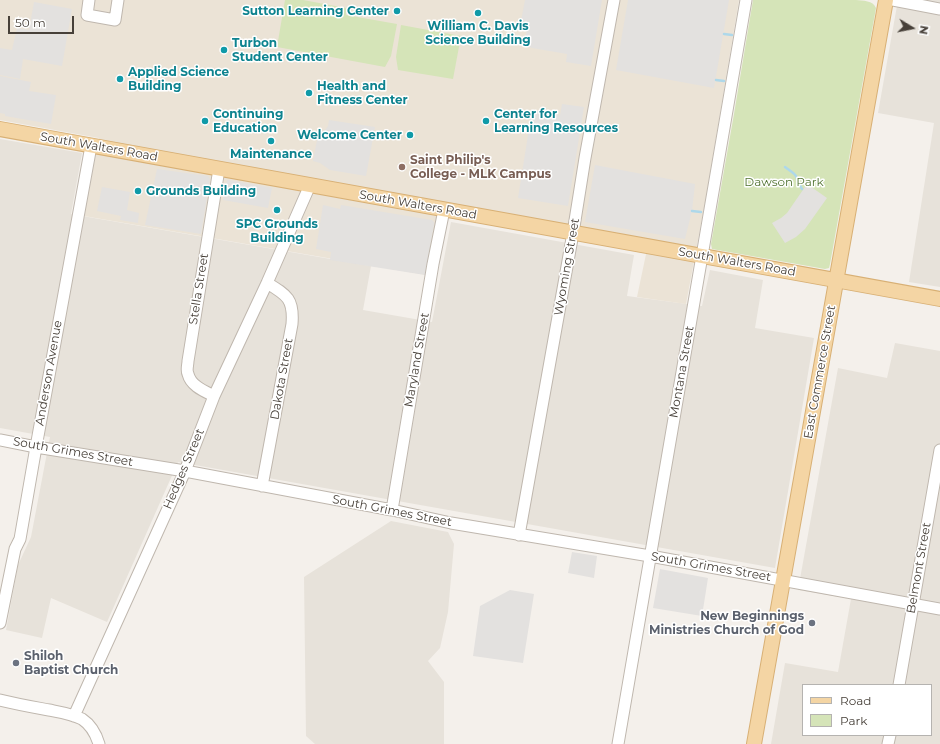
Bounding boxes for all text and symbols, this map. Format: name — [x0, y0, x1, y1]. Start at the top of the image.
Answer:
place label: Sutton Learning Center — [242, 4, 389, 18]
marker: Sutton Learning Center — [392, 6, 402, 16]
scale bar — [10, 8, 76, 34]
marker: William C. Davis Science Building — [473, 8, 483, 18]
north arrow — [892, 8, 932, 48]
text: 50 m — [15, 15, 46, 30]
place label: William C. Davis Science Building — [425, 19, 531, 47]
text: N — [916, 24, 931, 36]
place label: Turbon Student Center — [232, 36, 328, 64]
marker: Turbon Student Center — [219, 45, 229, 55]
place label: Applied Science Building — [128, 65, 229, 93]
marker: Applied Science Building — [115, 74, 125, 84]
place label: Health and Fitness Center — [317, 79, 408, 107]
marker: Health and Fitness Center — [304, 88, 314, 98]
place label: Continuing Education — [213, 107, 283, 135]
place label: Center for Learning Resources — [494, 107, 618, 135]
marker: Continuing Education — [200, 116, 210, 126]
marker: Center for Learning Resources — [481, 116, 491, 126]
place label: Welcome Center — [297, 128, 402, 142]
street label: South Walters Road — [39, 130, 159, 164]
marker: Welcome Center — [405, 130, 415, 140]
marker: Maintenance — [266, 136, 276, 146]
place label: Maintenance — [230, 147, 312, 161]
place label: Saint Philip's College - MLK Campus — [410, 153, 551, 181]
marker: Saint Philip's College - MLK Campus — [397, 162, 407, 172]
park label: Dawson Park — [744, 175, 824, 189]
place label: Grounds Building — [146, 184, 256, 198]
marker: Grounds Building — [133, 186, 143, 196]
street label: South Walters Road — [358, 188, 478, 222]
marker: SPC Grounds Building — [272, 205, 282, 215]
place label: SPC Grounds Building — [236, 217, 318, 245]
street label: Wyoming Street — [551, 217, 583, 317]
street label: South Walters Road — [677, 245, 797, 279]
street label: Stella Street — [186, 252, 212, 326]
street label: East Commerce Street — [801, 304, 839, 440]
street label: Maryland Street — [402, 312, 432, 408]
street label: Anderson Avenue — [33, 319, 65, 427]
street label: Montana Street — [667, 325, 697, 419]
street label: Dakota Street — [268, 337, 296, 421]
street label: Hedges Street — [161, 427, 207, 511]
street label: South Grimes Street — [12, 434, 134, 470]
street label: South Grimes Street — [331, 492, 453, 530]
street label: Belmont Street — [904, 521, 934, 615]
street label: South Grimes Street — [650, 549, 772, 585]
place label: New Beginnings Ministries Church of God — [649, 609, 804, 637]
marker: New Beginnings Ministries Church of God — [807, 618, 817, 628]
place label: Shiloh Baptist Church — [24, 649, 118, 677]
marker: Shiloh Baptist Church — [11, 658, 21, 668]
legend — [802, 684, 932, 736]
text: Road — [840, 693, 871, 708]
text: Park — [840, 713, 867, 728]

